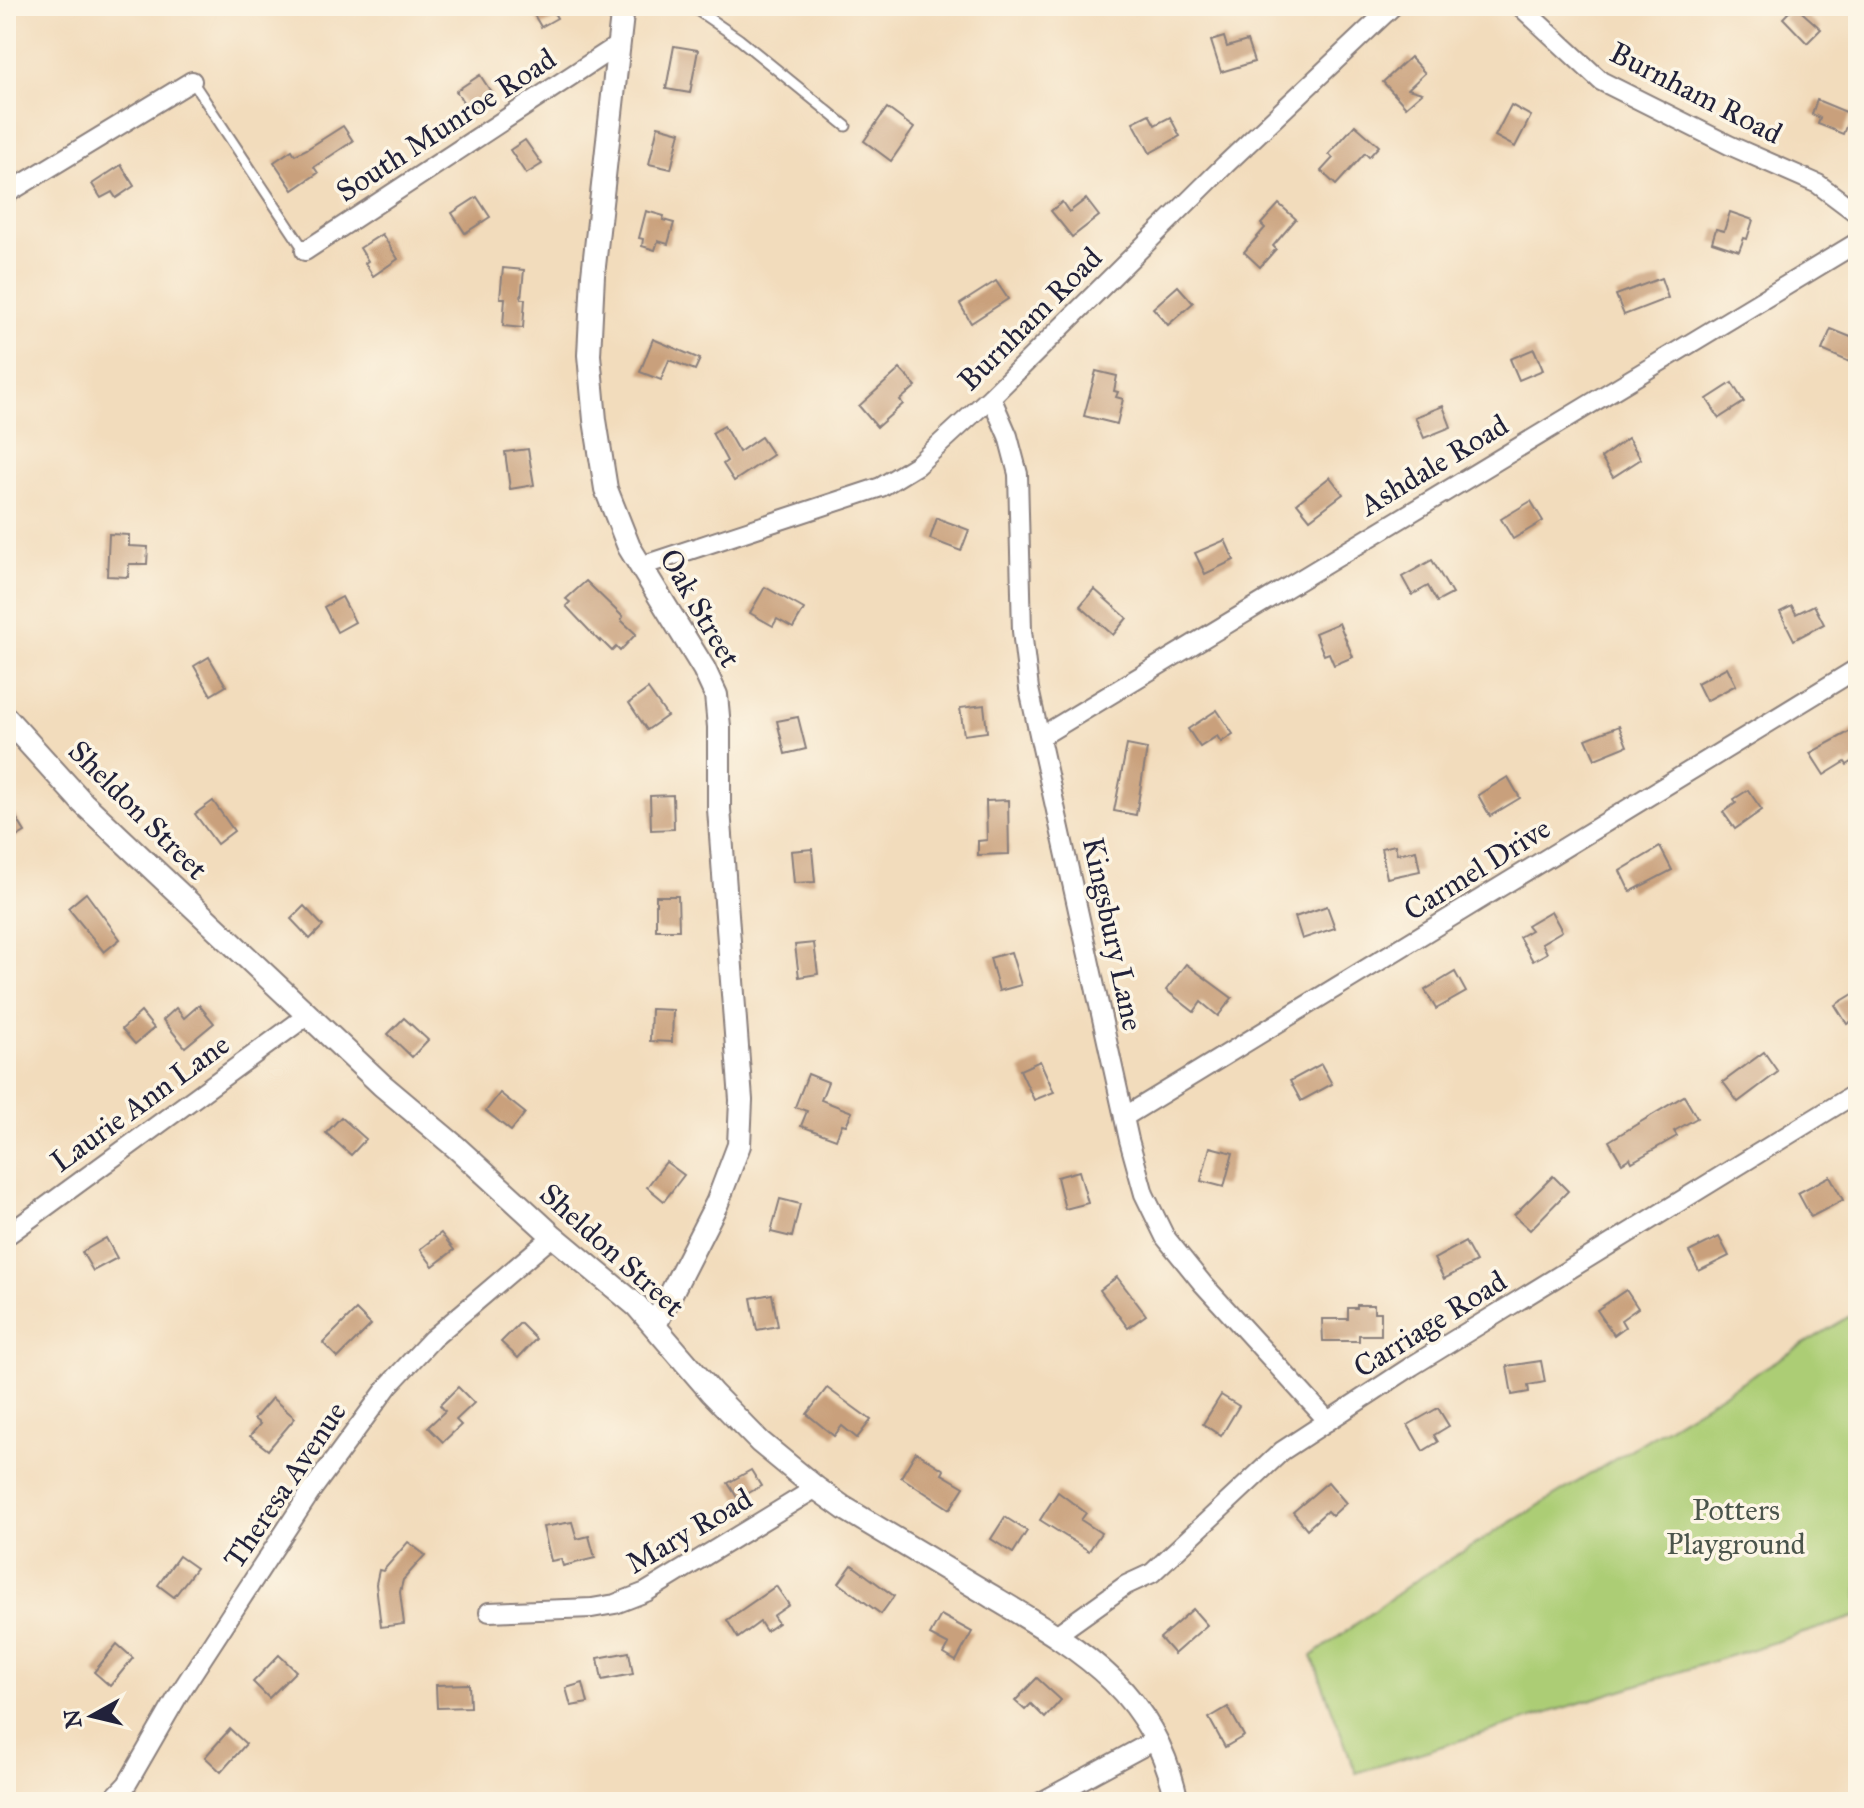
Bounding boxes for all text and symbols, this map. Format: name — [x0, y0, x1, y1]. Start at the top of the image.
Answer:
street label: Burnham Road — [1604, 34, 1788, 152]
street label: South Munroe Road — [329, 41, 563, 209]
street label: Burnham Road — [951, 240, 1109, 398]
street label: Ashdale Road — [1352, 407, 1515, 524]
street label: Oak Street — [652, 543, 748, 674]
street label: Sheldon Street — [61, 733, 215, 887]
street label: Carmel Drive — [1397, 810, 1557, 928]
street label: Kingsbury Lane — [1075, 834, 1151, 1034]
street label: Laurie Ann Lane — [44, 1026, 236, 1180]
street label: Sheldon Street — [532, 1176, 692, 1325]
street label: Carriage Road — [1347, 1263, 1513, 1385]
street label: Theresa Avenue — [216, 1395, 354, 1575]
street label: Mary Road — [620, 1481, 758, 1581]
park label: Potters Playground — [1666, 1492, 1806, 1562]
north arrow — [52, 1676, 132, 1756]
text: N — [58, 1707, 87, 1730]

